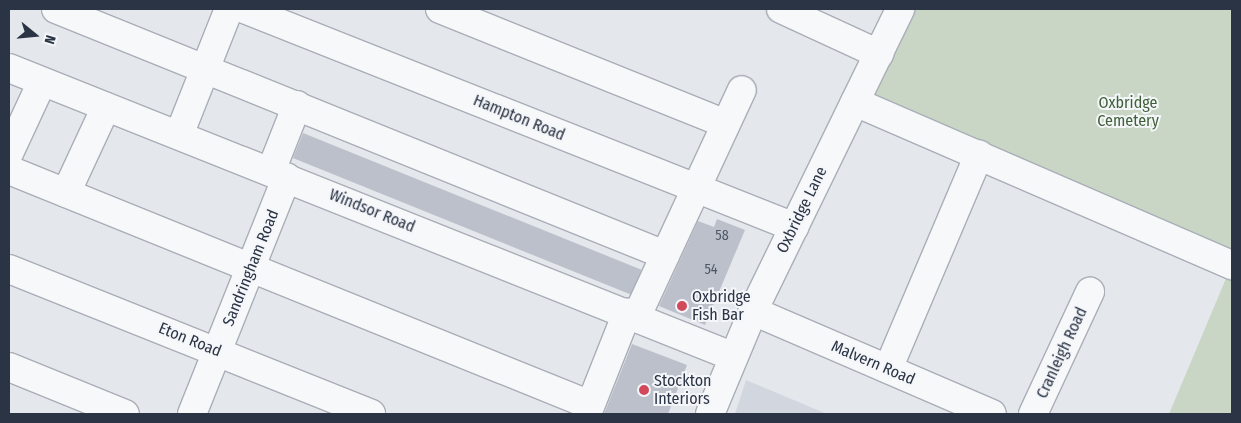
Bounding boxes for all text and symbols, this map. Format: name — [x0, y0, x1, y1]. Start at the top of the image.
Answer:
north arrow — [10, 10, 60, 60]
text: N — [40, 33, 59, 46]
street label: Hampton Road — [470, 91, 568, 145]
park label: Oxbridge Cemetery — [1097, 93, 1159, 131]
street label: Oxbridge Lane — [773, 164, 831, 256]
street label: Windsor Road — [326, 185, 418, 237]
street label: Sandringham Road — [219, 207, 283, 329]
house number: 58 — [715, 228, 729, 244]
house number: 54 — [704, 262, 718, 278]
place label: Oxbridge Fish Bar — [692, 287, 751, 325]
marker: Oxbridge Fish Bar — [676, 300, 688, 312]
street label: Cranleigh Road — [1033, 304, 1091, 402]
street label: Eton Road — [156, 319, 224, 361]
street label: Malvern Road — [828, 337, 918, 389]
place label: Stockton Interiors — [654, 371, 711, 409]
marker: Stockton Interiors — [638, 384, 650, 396]

